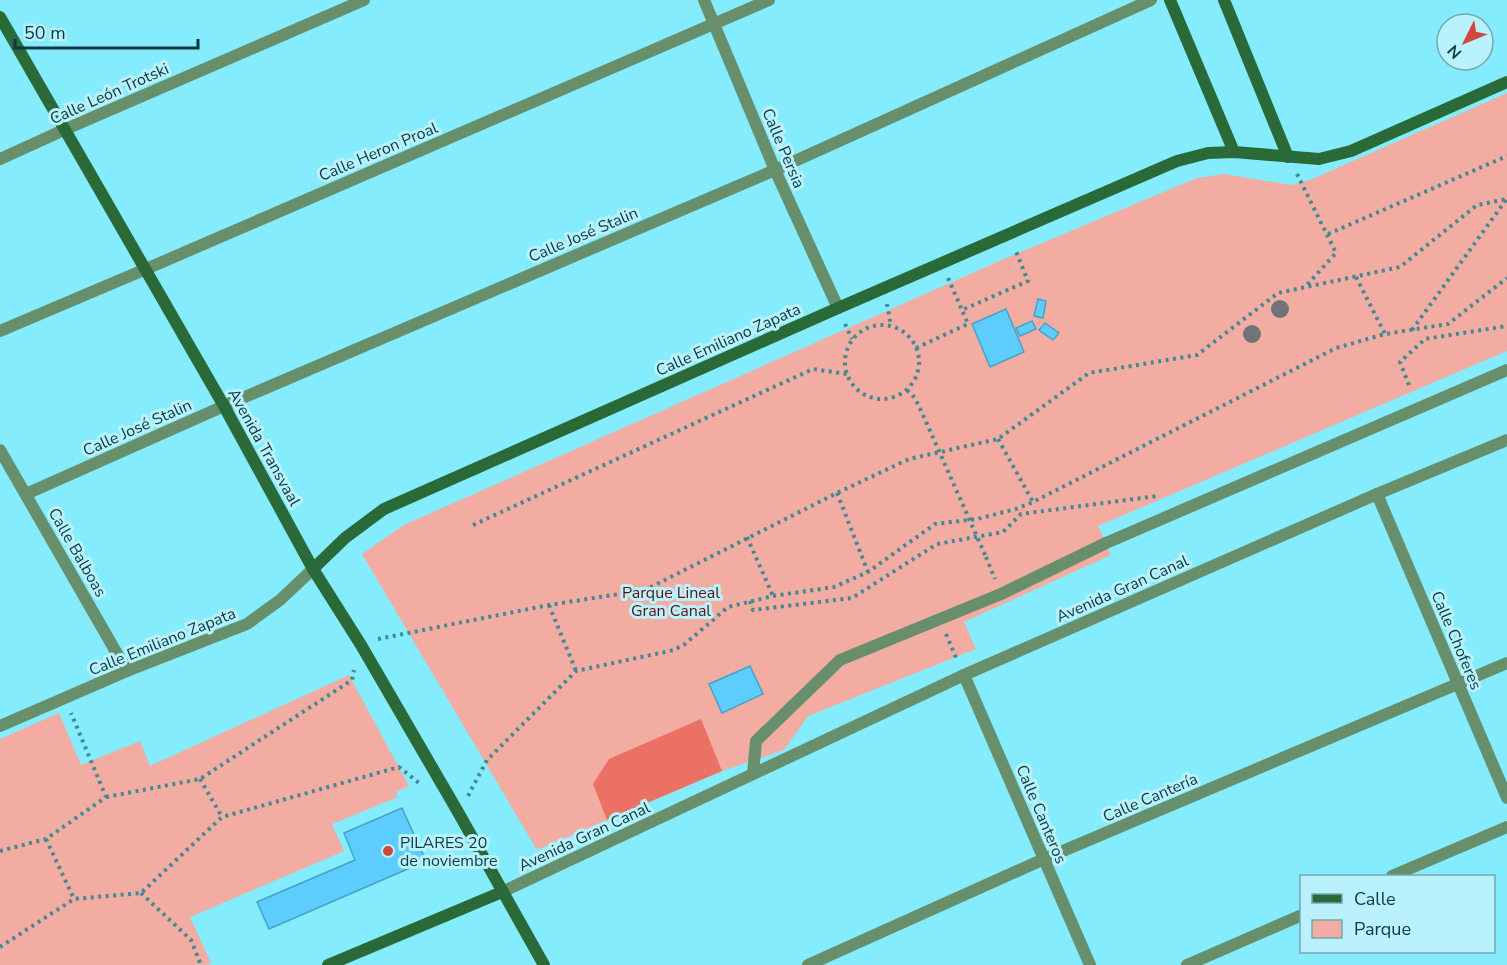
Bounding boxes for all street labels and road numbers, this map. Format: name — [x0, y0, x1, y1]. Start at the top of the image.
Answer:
street label: Calle León Trotski — [46, 58, 172, 130]
street label: Calle Persia — [756, 105, 810, 192]
street label: Calle Heron Proal — [316, 117, 441, 187]
street label: Calle José Stalin — [525, 202, 641, 268]
street label: Calle Emiliano Zapata — [652, 298, 804, 382]
street label: Avenida Transvaal — [223, 385, 306, 511]
street label: Calle José Stalin — [80, 394, 195, 462]
street label: Calle Balboas — [43, 504, 112, 601]
street label: Avenida Gran Canal — [1053, 550, 1192, 628]
street label: Calle Choferes — [1425, 588, 1487, 693]
street label: Calle Emiliano Zapata — [86, 602, 239, 681]
street label: Calle Canteros — [1010, 762, 1072, 867]
street label: Calle Cantería — [1100, 768, 1201, 828]
street label: Avenida Gran Canal — [515, 797, 654, 877]

